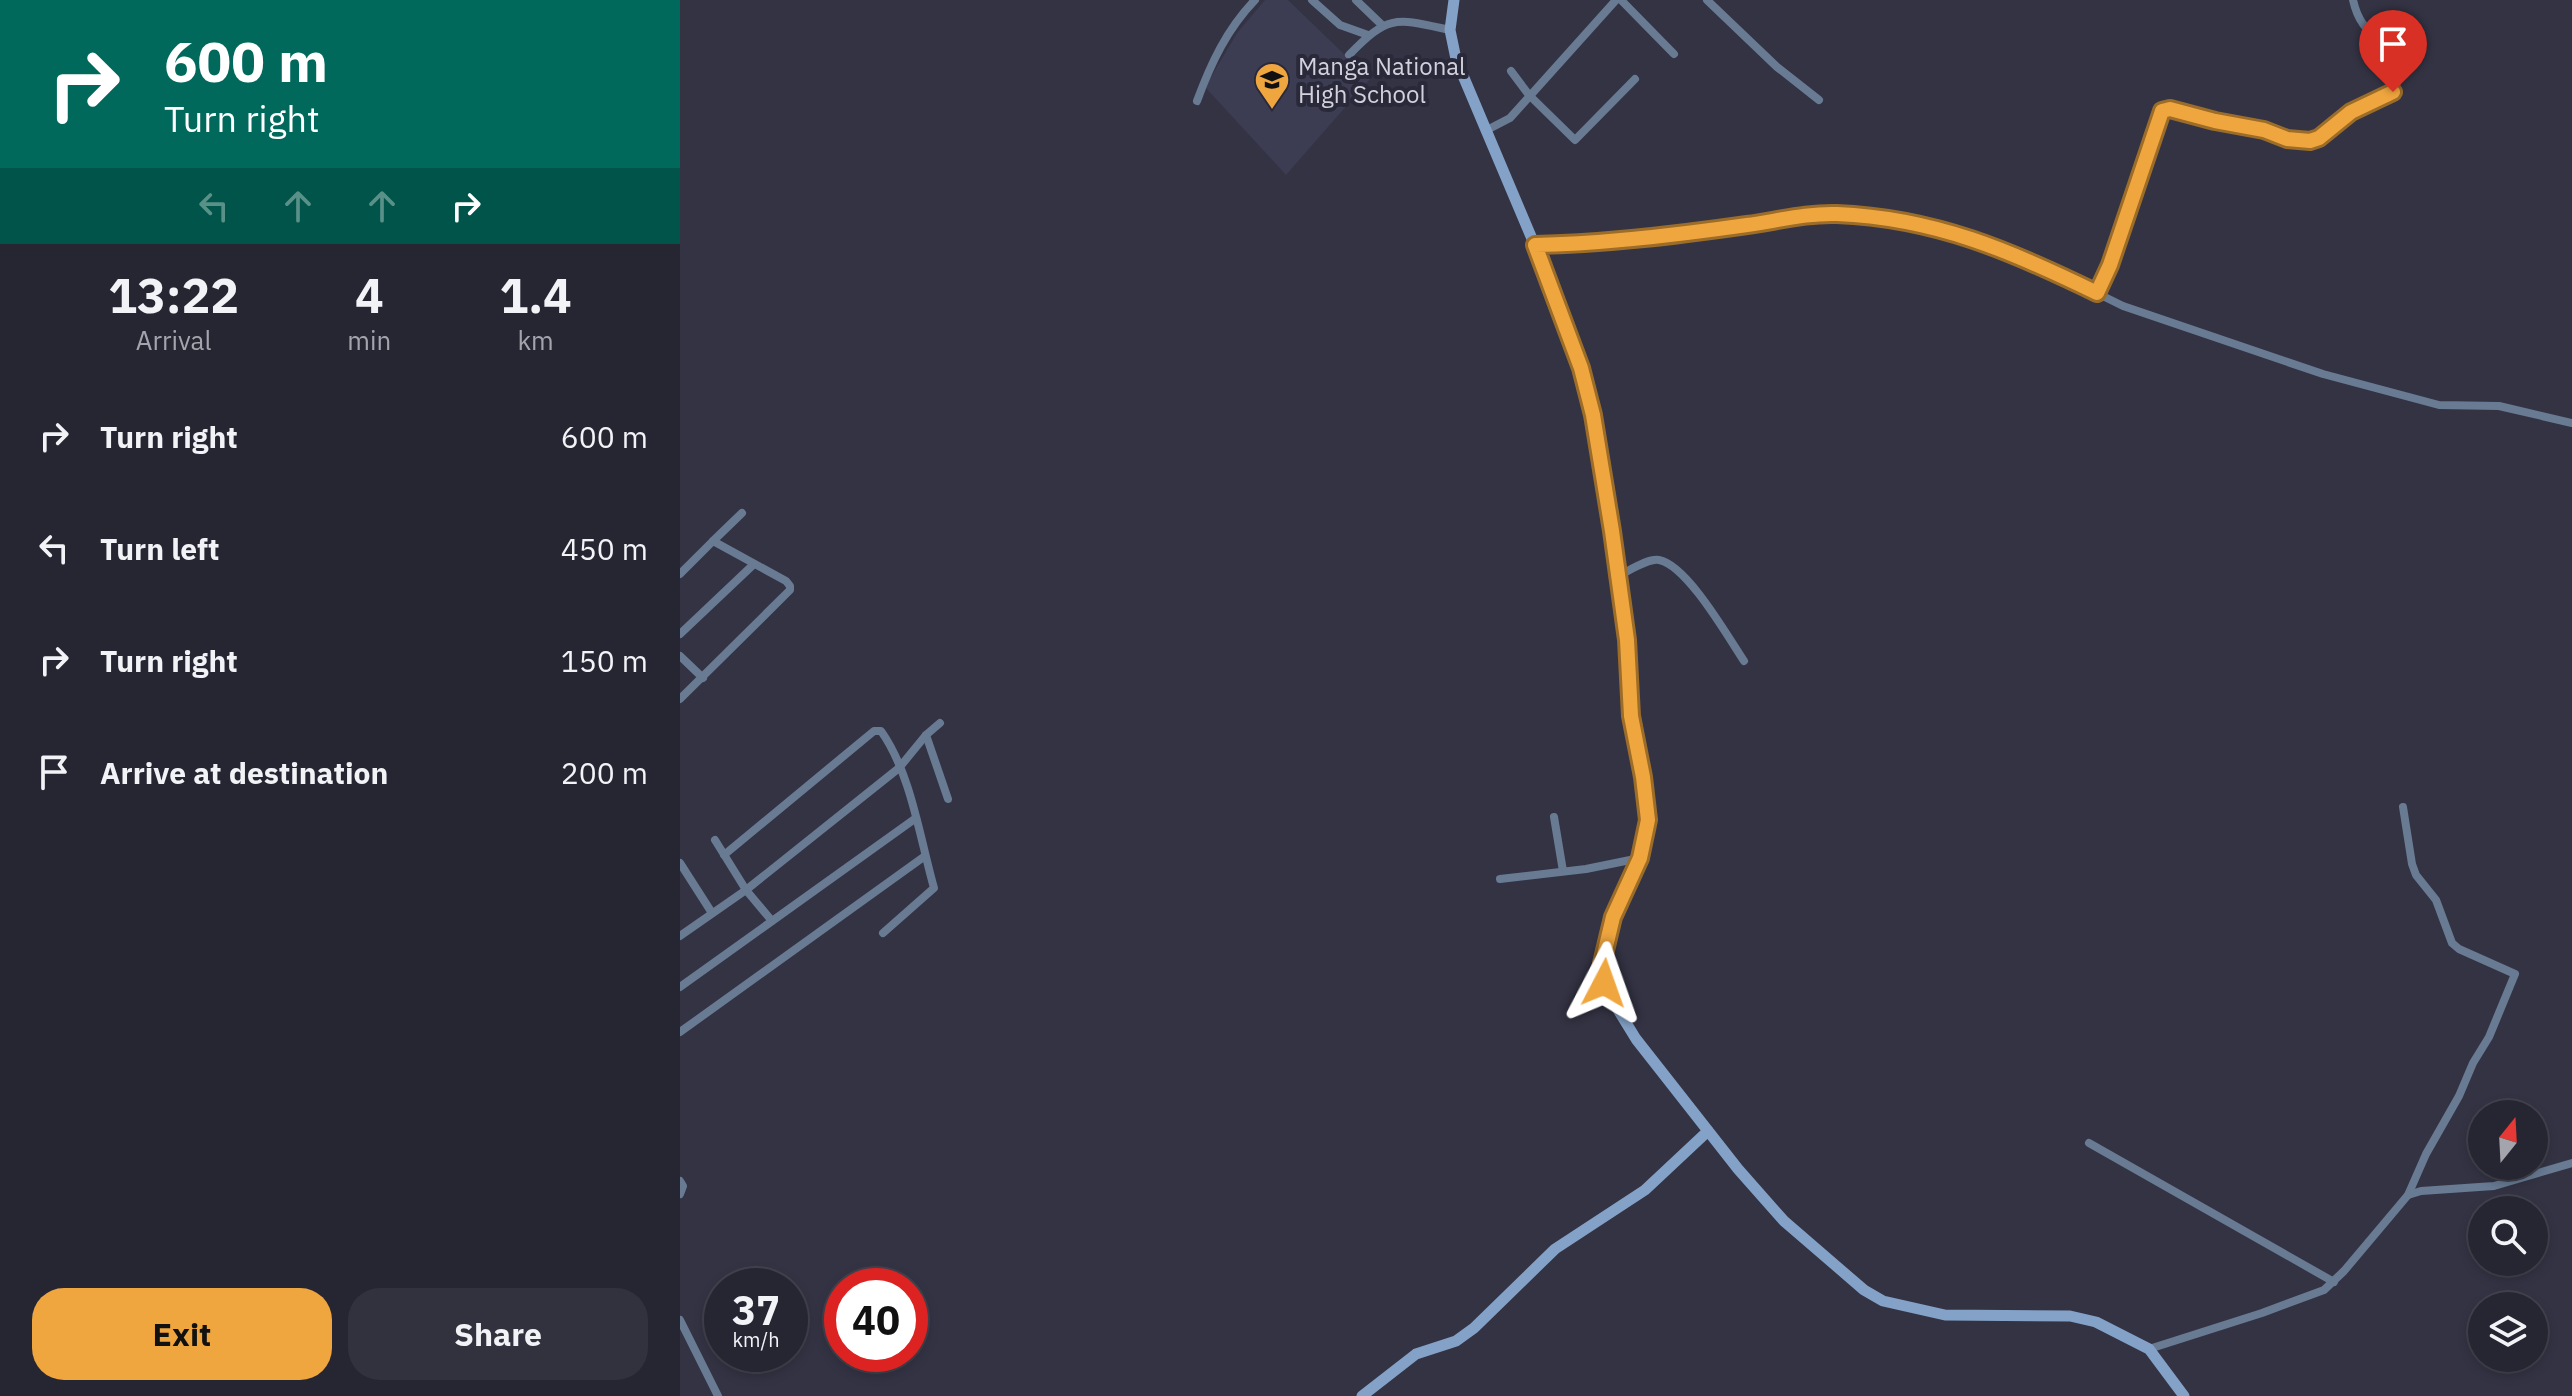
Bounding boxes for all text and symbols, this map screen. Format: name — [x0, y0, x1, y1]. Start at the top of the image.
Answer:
pin — [2359, 10, 2427, 92]
icon: arrive — [2371, 22, 2415, 66]
text: 600 m — [164, 25, 328, 97]
icon: right — [32, 32, 136, 136]
place label: Manga National High School — [1298, 50, 1466, 110]
school or university icon: Manga National High School — [1253, 61, 1291, 111]
text: Turn right — [164, 95, 320, 142]
icon: left — [192, 184, 236, 228]
icon: ahead — [276, 184, 320, 228]
icon: ahead — [360, 184, 404, 228]
icon: right — [444, 184, 488, 228]
text: 13:22 — [108, 264, 239, 326]
text: 4 — [355, 264, 384, 326]
text: 1.4 — [499, 264, 572, 326]
text: Arrival — [136, 323, 212, 357]
text: min — [347, 323, 391, 357]
text: km — [517, 323, 554, 357]
icon: right — [32, 414, 76, 458]
text: Turn right — [100, 417, 238, 456]
text: 600 m — [561, 417, 648, 456]
icon: left — [32, 526, 76, 570]
text: Turn left — [100, 529, 219, 568]
text: 450 m — [561, 529, 648, 568]
icon: right — [32, 638, 76, 682]
text: Turn right — [100, 641, 238, 680]
text: 150 m — [561, 641, 648, 680]
icon: arrive — [32, 750, 76, 794]
text: Arrive at destination — [100, 753, 388, 792]
text: 200 m — [561, 753, 648, 792]
position arrow — [1562, 941, 1646, 1025]
north arrow — [2468, 1100, 2548, 1180]
map controls — [2468, 1100, 2548, 1372]
button: search — [2468, 1196, 2548, 1276]
speed limit sign: 40 — [824, 1268, 928, 1372]
text: 37 — [732, 1284, 780, 1336]
button: Exit — [32, 1288, 332, 1380]
button: Share — [348, 1288, 648, 1380]
button: layers — [2468, 1292, 2548, 1372]
text: km/h — [732, 1326, 780, 1353]

